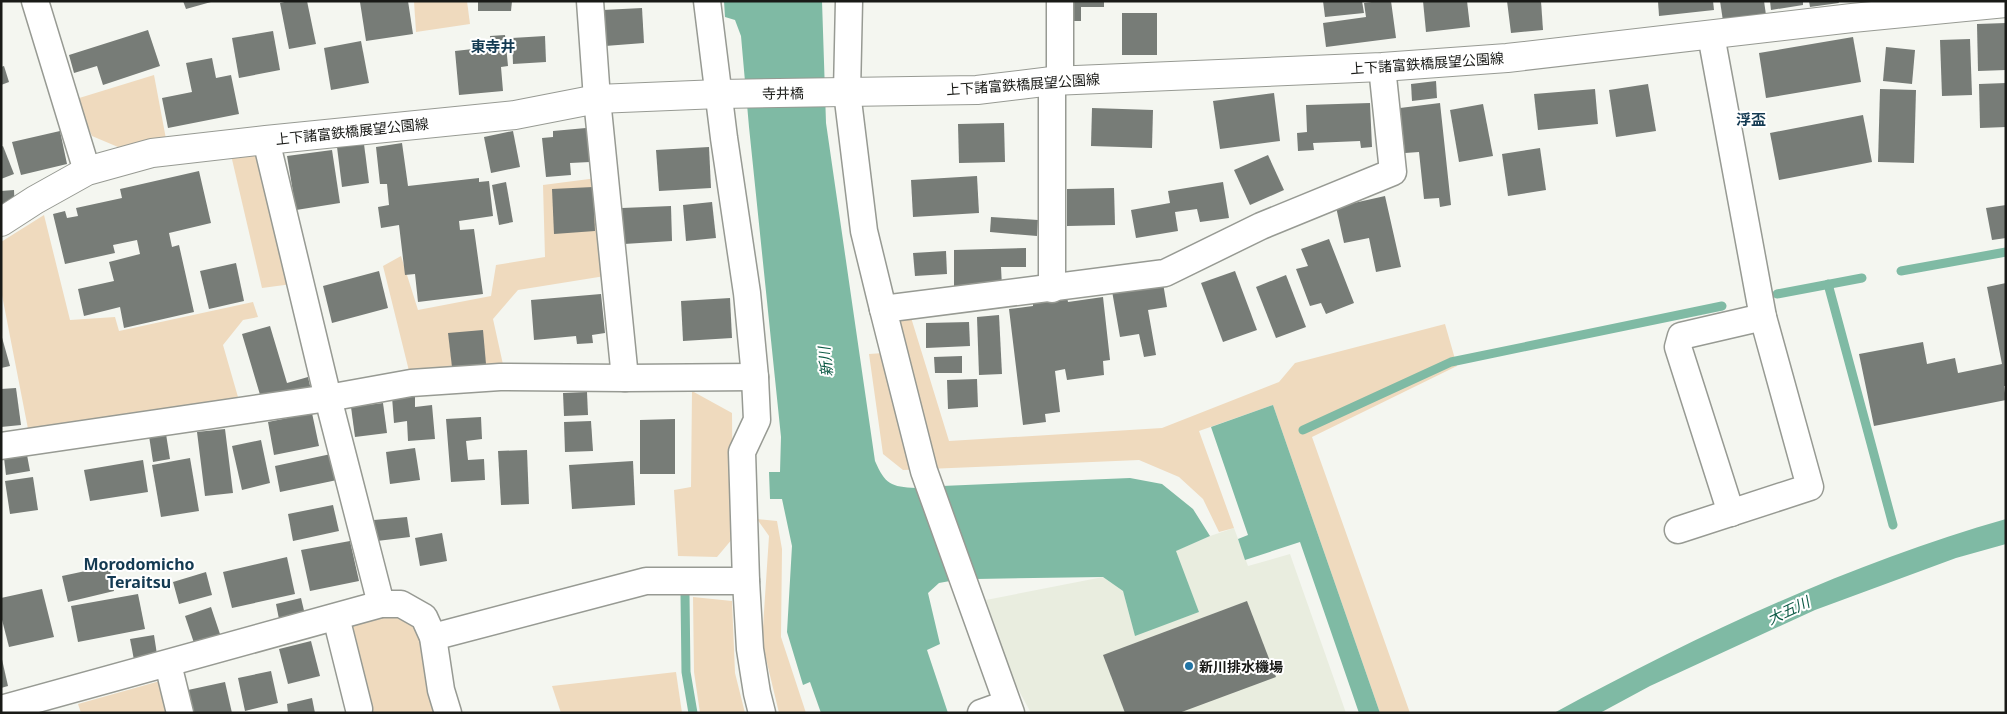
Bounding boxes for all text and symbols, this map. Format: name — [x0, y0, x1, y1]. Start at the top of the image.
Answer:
district label: 東寺井 — [470, 36, 516, 56]
street label: 上下諸富鉄橋展望公園線 — [1350, 48, 1504, 78]
street label: 上下諸富鉄橋展望公園線 — [946, 69, 1100, 99]
street label: 寺井橋 — [762, 83, 804, 103]
district label: 浮盃 — [1736, 109, 1766, 129]
street label: 上下諸富鉄橋展望公園線 — [274, 114, 430, 148]
water label: 新川 — [813, 344, 837, 378]
district label: Morodomicho Teraitsu — [83, 553, 195, 593]
water label: 大五川 — [1763, 591, 1814, 629]
place label: 新川排水機場 — [1199, 657, 1283, 676]
marker: 新川排水機場 — [1183, 660, 1195, 672]

